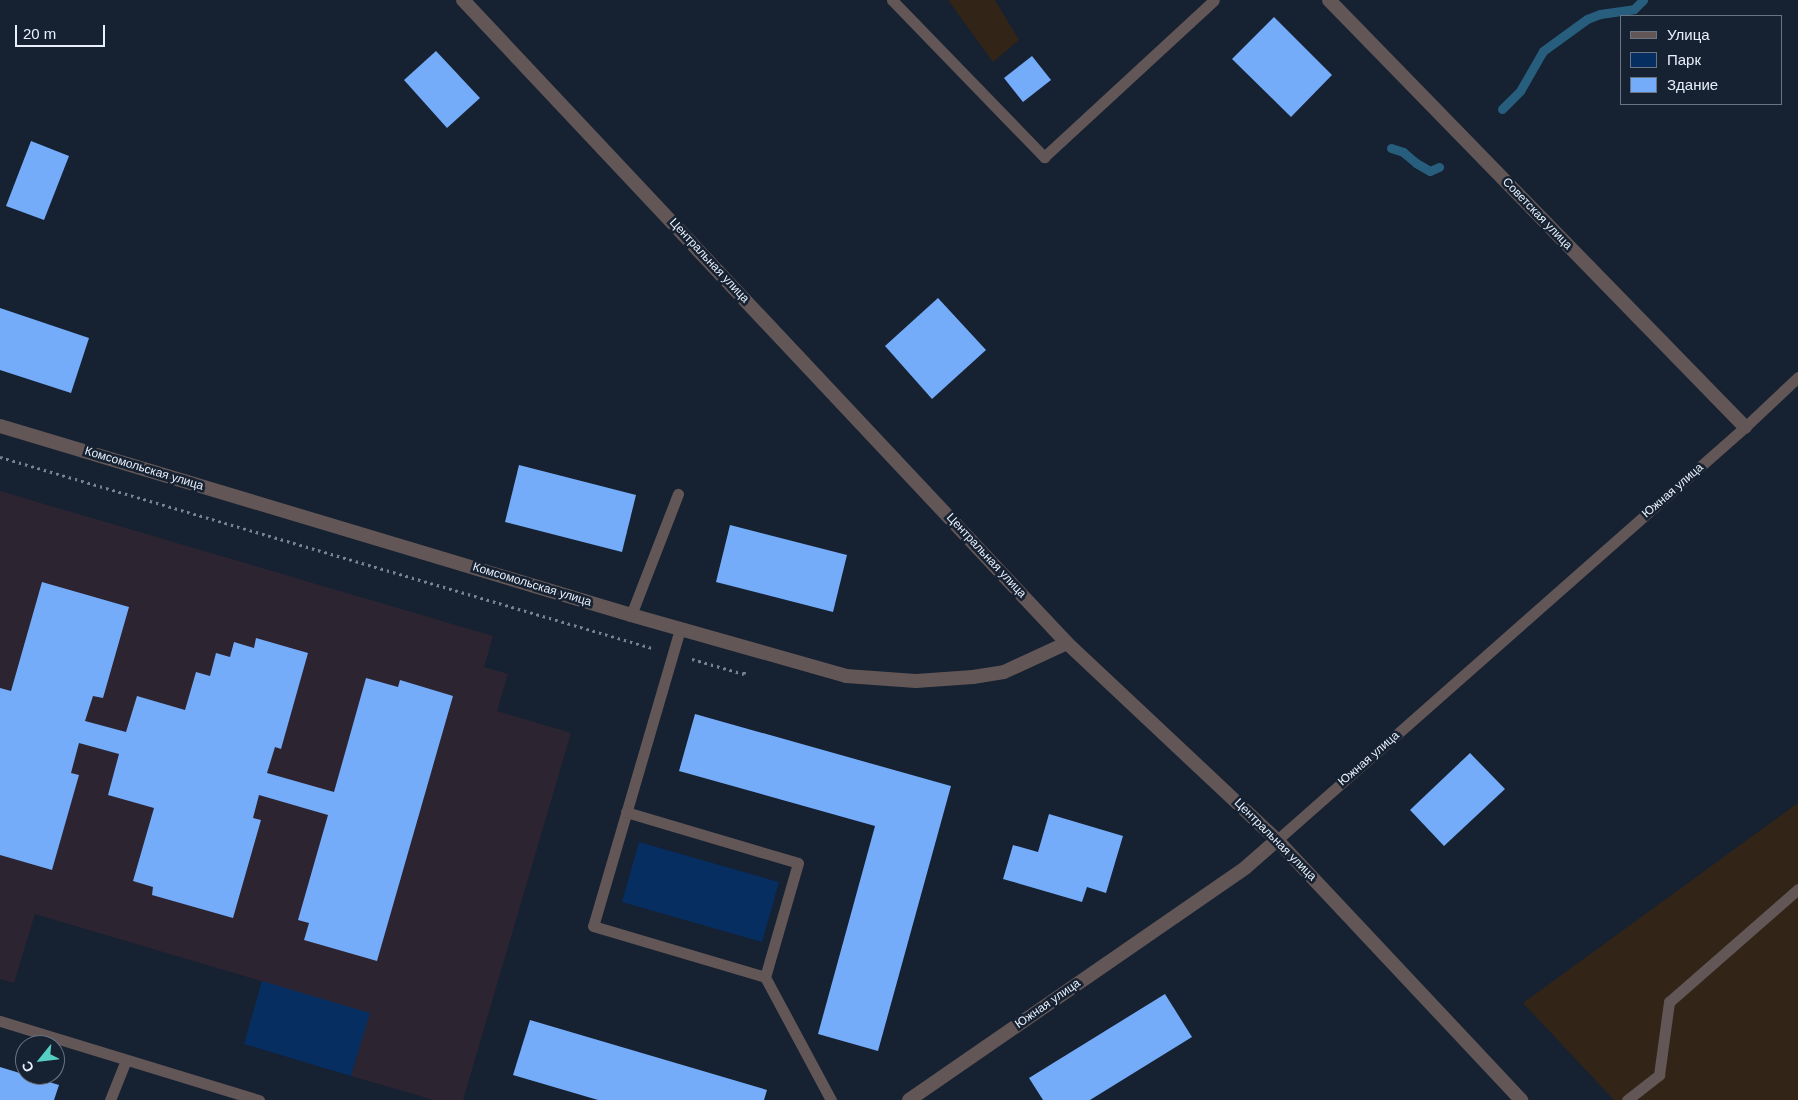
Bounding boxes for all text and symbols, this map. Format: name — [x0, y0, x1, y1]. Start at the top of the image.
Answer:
scale bar — [18, 15, 108, 47]
legend — [1620, 15, 1783, 105]
text: 20 m — [23, 25, 56, 42]
text: Улица — [1667, 26, 1710, 43]
text: Парк — [1667, 51, 1701, 68]
text: Здание — [1667, 76, 1718, 93]
street label: Советская улица — [1499, 175, 1575, 253]
street label: Центральная улица — [666, 216, 752, 306]
street label: Комсомольская улица — [83, 444, 205, 494]
street label: Южная улица — [1639, 461, 1707, 521]
street label: Центральная улица — [943, 511, 1029, 601]
street label: Комсомольская улица — [471, 560, 593, 610]
street label: Южная улица — [1335, 729, 1403, 789]
street label: Центральная улица — [1231, 796, 1319, 884]
street label: Южная улица — [1013, 976, 1083, 1032]
north arrow — [15, 1035, 65, 1085]
text: С — [18, 1058, 37, 1075]

